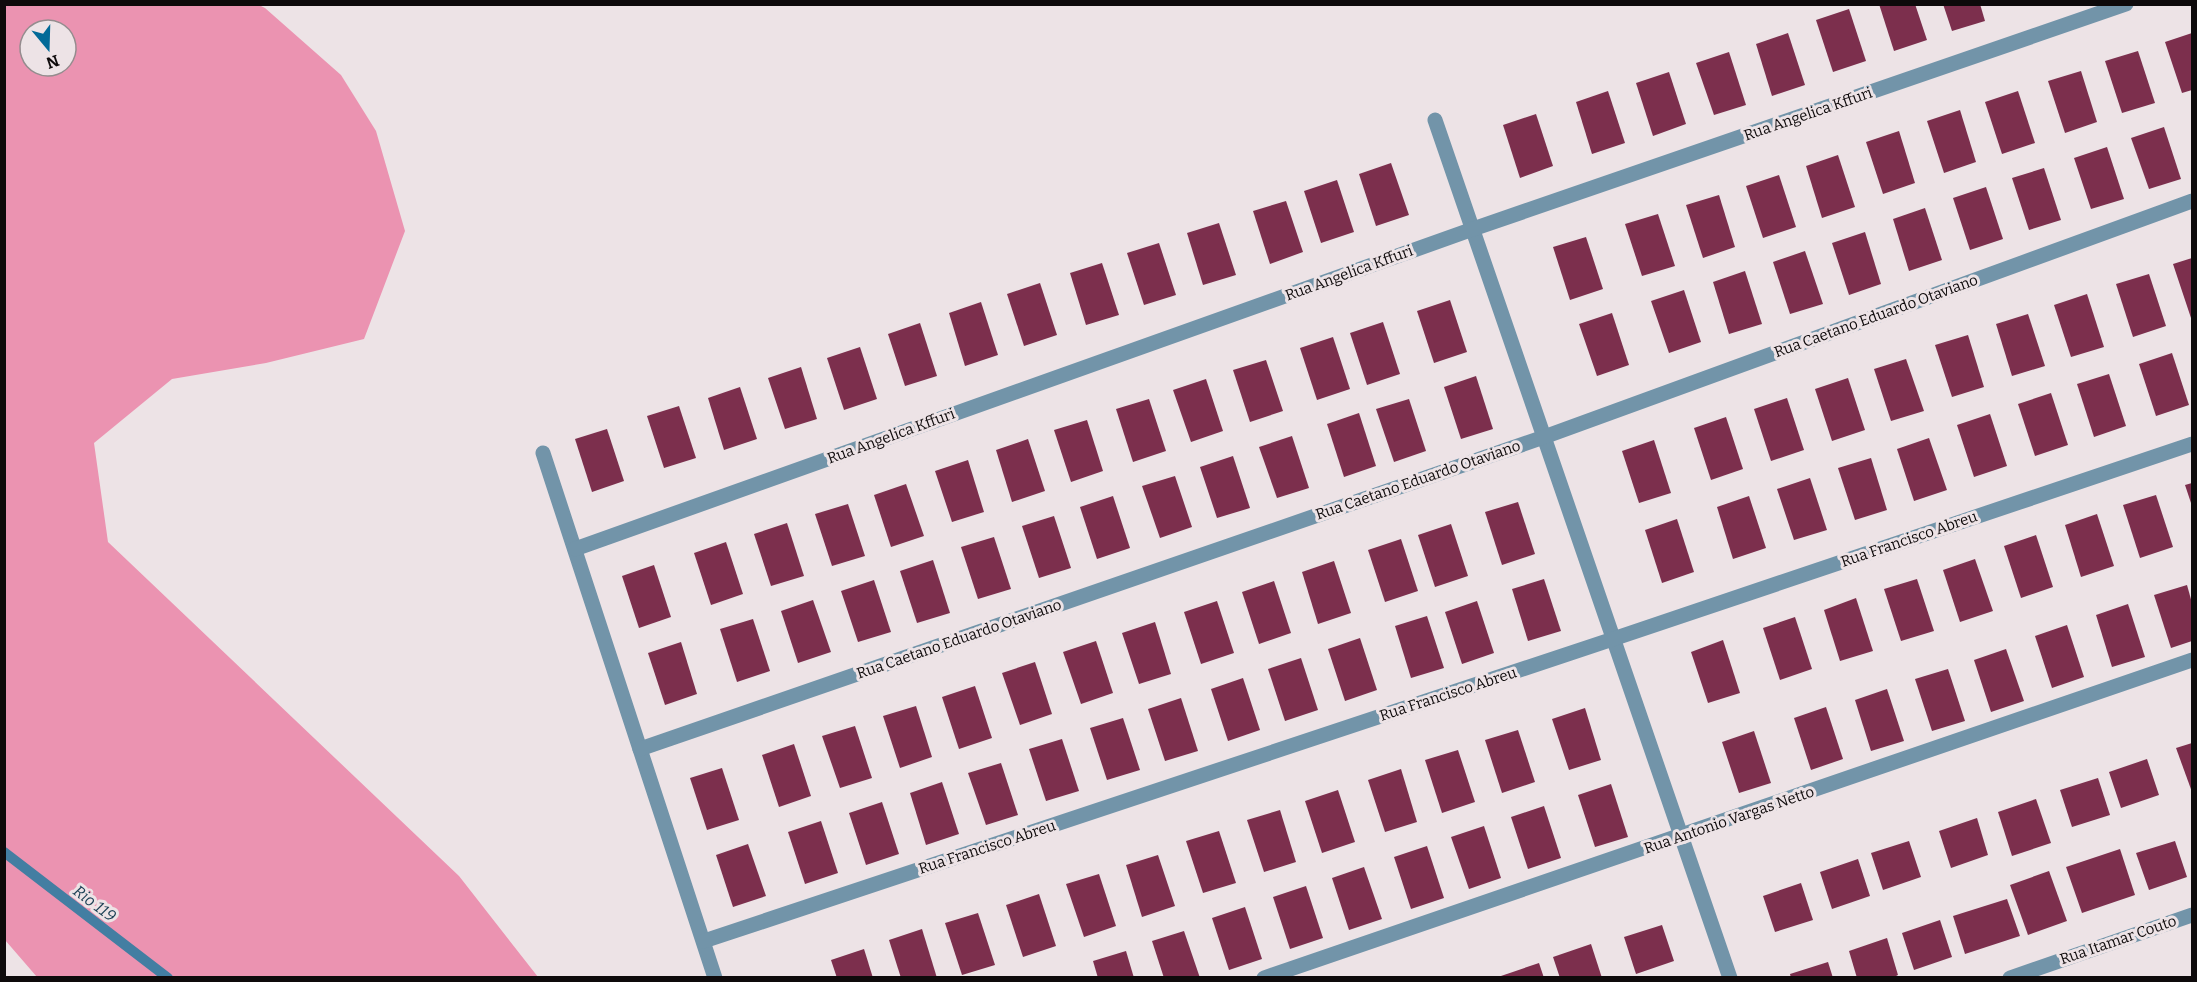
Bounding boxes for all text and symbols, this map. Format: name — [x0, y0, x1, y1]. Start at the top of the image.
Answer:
north arrow — [18, 18, 78, 78]
text: N — [44, 51, 62, 73]
street label: Rua Angelica Kffuri — [1741, 83, 1875, 144]
street label: Rua Angelica Kffuri — [1283, 241, 1416, 304]
street label: Rua Caetano Eduardo Otaviano — [1772, 271, 1980, 361]
street label: Rua Angelica Kffuri — [825, 404, 958, 467]
street label: Rua Caetano Eduardo Otaviano — [1313, 436, 1523, 524]
street label: Rua Francisco Abreu — [1838, 507, 1980, 571]
street label: Rua Caetano Eduardo Otaviano — [854, 595, 1064, 683]
street label: Rua Francisco Abreu — [1377, 663, 1519, 725]
street label: Rua Antonio Vargas Netto — [1642, 782, 1816, 858]
street label: Rua Francisco Abreu — [916, 816, 1058, 878]
water label: Rio 119 — [70, 881, 120, 926]
street label: Rua Itamar Couto — [2057, 912, 2179, 968]

